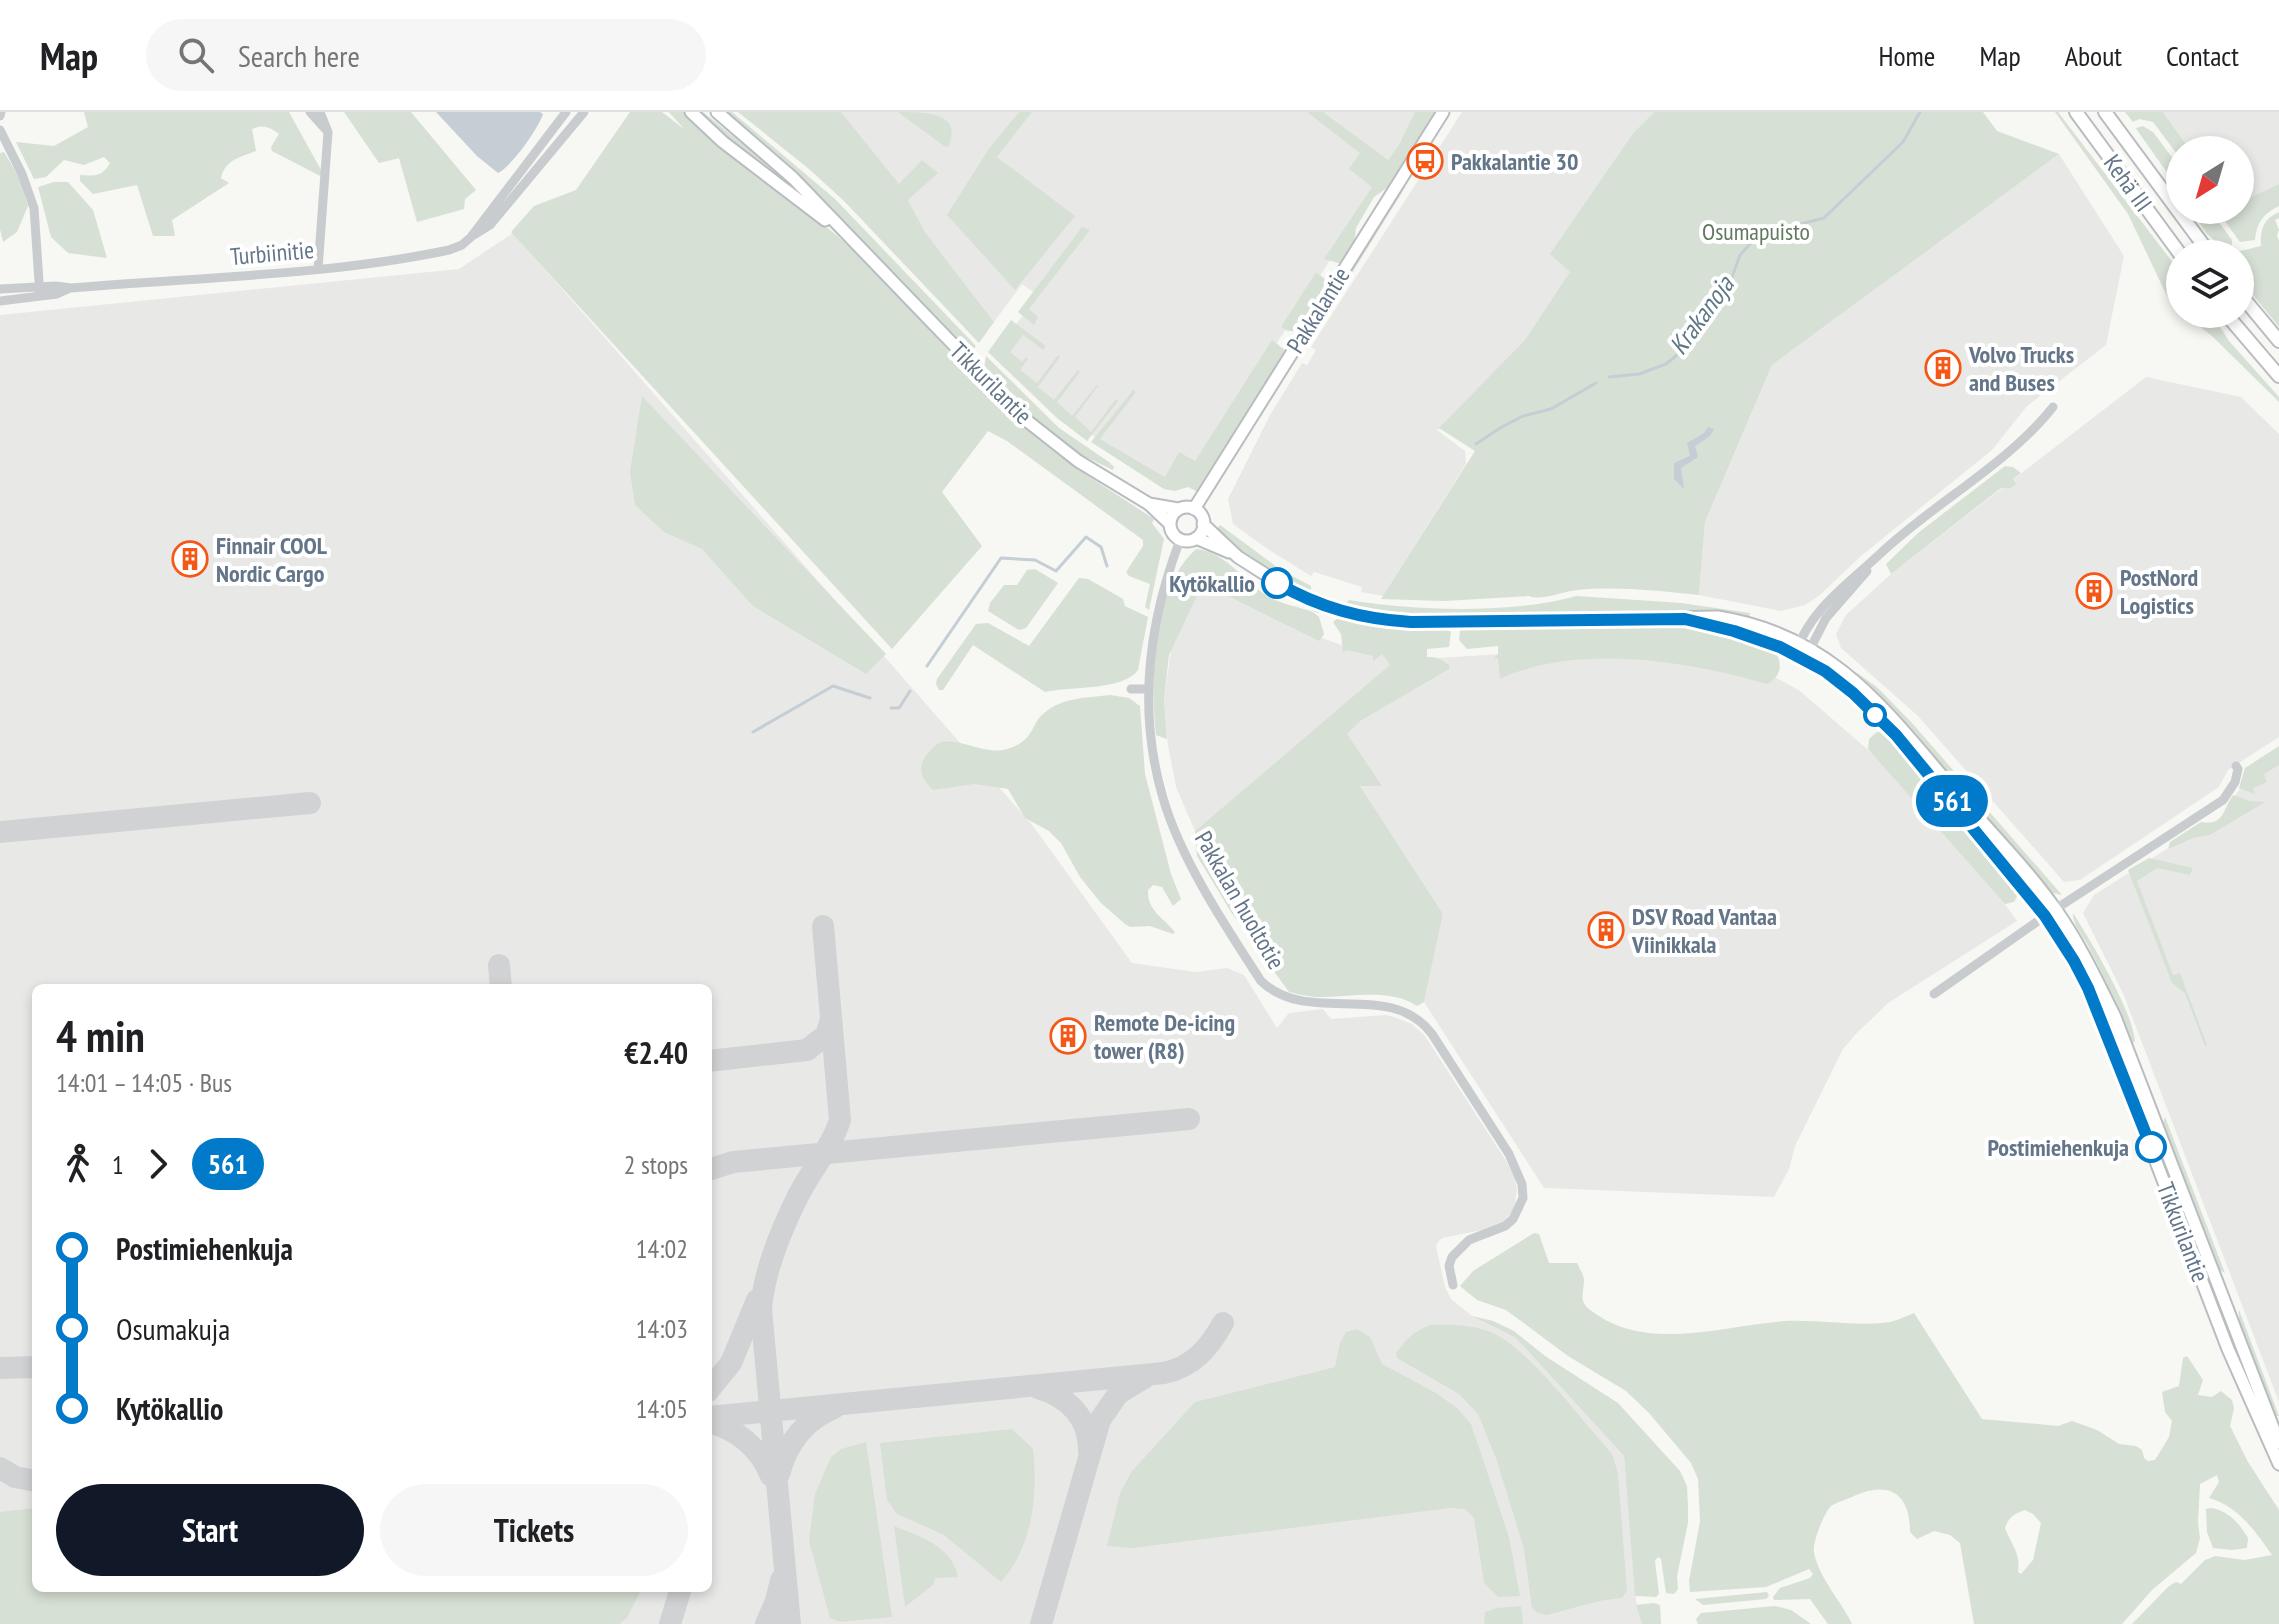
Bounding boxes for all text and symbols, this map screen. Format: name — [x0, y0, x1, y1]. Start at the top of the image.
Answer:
search box — [146, 19, 706, 91]
text: Map — [40, 31, 98, 80]
icon: search — [174, 33, 218, 77]
text: Search here — [238, 36, 360, 75]
text: Home — [1879, 37, 1935, 74]
text: Map — [1979, 37, 2021, 74]
text: About — [2065, 37, 2122, 74]
text: Contact — [2166, 37, 2239, 74]
north arrow — [2166, 136, 2254, 224]
map controls — [2166, 136, 2254, 328]
bus stop icon: Pakkalantie 30 — [1406, 142, 1444, 180]
place label: Pakkalantie 30 — [1451, 146, 1579, 177]
street label: Kehä III — [2097, 148, 2159, 218]
park label: Osumapuisto — [1702, 216, 1810, 247]
street label: Turbiinitie — [229, 234, 315, 272]
button: layers — [2166, 240, 2254, 328]
street label: Pakkalantie — [1280, 261, 1356, 359]
water label: Krakanoja — [1662, 268, 1741, 361]
street label: Tikkurilantie — [943, 335, 1039, 431]
place label: Volvo Trucks and Buses — [1968, 339, 2074, 398]
building icon: Volvo Trucks and Buses — [1924, 349, 1962, 387]
place label: Finnair COOL Nordic Cargo — [216, 530, 328, 589]
building icon: Finnair COOL Nordic Cargo — [171, 540, 209, 578]
place label: PostNord Logistics — [2120, 562, 2198, 621]
place label: Kytökallio — [1169, 568, 1255, 599]
marker: Kytökallio — [1262, 568, 1292, 598]
building icon: PostNord Logistics — [2075, 572, 2113, 610]
unlabelled marker — [1864, 704, 1886, 726]
line badge: 561 — [1906, 775, 1998, 827]
text: 561 — [1932, 782, 1972, 819]
street label: Pakkalan huoltotie — [1188, 825, 1292, 975]
place label: DSV Road Vantaa Viinikkala — [1631, 901, 1777, 960]
building icon: DSV Road Vantaa Viinikkala — [1587, 911, 1625, 949]
text: 4 min — [56, 1007, 145, 1064]
place label: Remote De-icing tower (R8) — [1094, 1007, 1235, 1066]
building icon: Remote De-icing tower (R8) — [1049, 1017, 1087, 1055]
text: €2.40 — [624, 1033, 688, 1072]
text: 14:01 – 14:05 · Bus — [56, 1066, 232, 1099]
place label: Postimiehenkuja — [1987, 1132, 2129, 1163]
marker: Postimiehenkuja — [2136, 1132, 2166, 1162]
icon: walk — [56, 1142, 100, 1186]
icon: forward — [136, 1142, 180, 1186]
text: 561 — [208, 1145, 248, 1182]
text: 1 — [112, 1148, 124, 1181]
text: 2 stops — [624, 1148, 688, 1181]
street label: Tikkurilantie — [2150, 1178, 2216, 1286]
text: Postimiehenkuja — [116, 1229, 293, 1268]
text: 14:02 — [636, 1232, 688, 1265]
text: Osumakuja — [116, 1309, 230, 1348]
text: 14:03 — [636, 1312, 688, 1345]
text: Kytökallio — [116, 1389, 223, 1428]
text: 14:05 — [636, 1392, 688, 1425]
button: Start — [56, 1484, 364, 1576]
button: Tickets — [380, 1484, 688, 1576]

